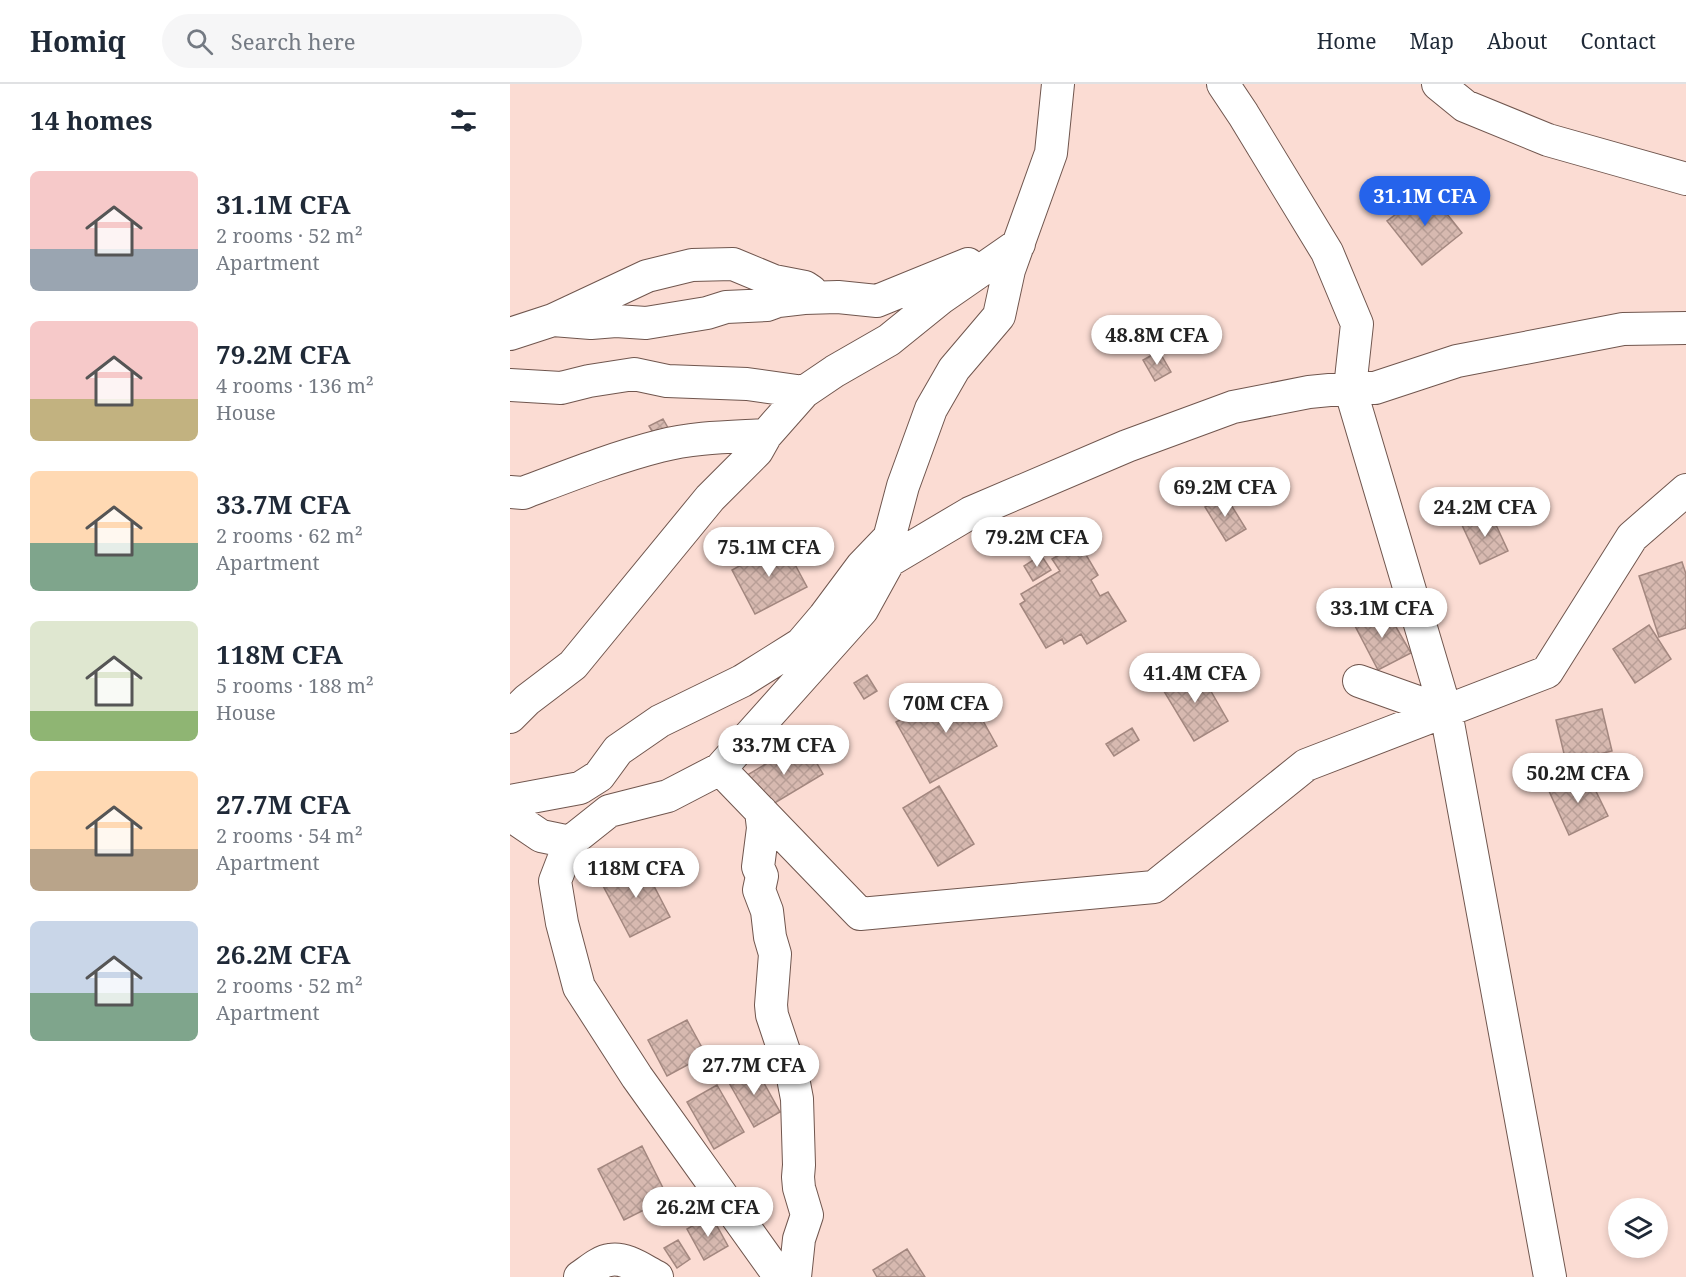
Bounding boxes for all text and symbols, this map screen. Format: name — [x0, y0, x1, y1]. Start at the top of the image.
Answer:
search box — [162, 14, 582, 68]
text: Homiq — [30, 22, 126, 60]
icon: search — [183, 25, 216, 58]
text: Search here — [231, 26, 356, 56]
text: Home — [1317, 27, 1377, 55]
text: Map — [1410, 27, 1454, 55]
text: About — [1487, 27, 1548, 55]
text: Contact — [1581, 27, 1656, 55]
text: 14 homes — [30, 102, 152, 138]
icon: filters — [447, 104, 480, 137]
pin: 31.1M CFA — [1356, 176, 1494, 227]
text: 31.1M CFA — [1373, 182, 1477, 209]
text: 31.1M CFA — [216, 186, 351, 222]
icon: home — [78, 195, 150, 267]
text: 2 rooms · 52 m² — [216, 222, 363, 249]
text: Apartment — [216, 249, 320, 276]
pin: 48.8M CFA — [1088, 315, 1226, 366]
text: 48.8M CFA — [1105, 321, 1209, 348]
text: 79.2M CFA — [216, 336, 351, 372]
icon: home — [78, 345, 150, 417]
text: 4 rooms · 136 m² — [216, 372, 374, 399]
text: House — [216, 399, 276, 426]
pin: 69.2M CFA — [1156, 467, 1294, 518]
text: 69.2M CFA — [1173, 473, 1277, 500]
text: 33.7M CFA — [216, 486, 351, 522]
pin: 24.2M CFA — [1416, 487, 1554, 538]
text: 24.2M CFA — [1433, 493, 1537, 520]
icon: home — [78, 495, 150, 567]
pin: 79.2M CFA — [968, 517, 1106, 568]
text: 2 rooms · 62 m² — [216, 522, 363, 549]
text: 79.2M CFA — [985, 523, 1089, 550]
pin: 75.1M CFA — [700, 527, 838, 578]
text: 75.1M CFA — [717, 533, 821, 560]
text: Apartment — [216, 549, 320, 576]
pin: 33.1M CFA — [1313, 588, 1451, 639]
text: 33.1M CFA — [1330, 594, 1434, 621]
text: 118M CFA — [216, 636, 343, 672]
icon: home — [78, 645, 150, 717]
pin: 41.4M CFA — [1126, 653, 1264, 704]
text: 41.4M CFA — [1143, 659, 1247, 686]
text: 5 rooms · 188 m² — [216, 672, 374, 699]
pin: 70M CFA — [891, 683, 1001, 734]
text: 70M CFA — [903, 689, 989, 716]
text: House — [216, 699, 276, 726]
pin: 33.7M CFA — [715, 725, 853, 776]
text: 33.7M CFA — [732, 731, 836, 758]
pin: 50.2M CFA — [1509, 753, 1647, 804]
text: 50.2M CFA — [1526, 759, 1630, 786]
text: 27.7M CFA — [216, 786, 351, 822]
icon: home — [78, 795, 150, 867]
text: 2 rooms · 54 m² — [216, 822, 363, 849]
pin: 118M CFA — [574, 848, 698, 899]
text: Apartment — [216, 849, 320, 876]
text: 118M CFA — [587, 854, 685, 881]
text: 26.2M CFA — [216, 936, 351, 972]
icon: home — [78, 945, 150, 1017]
text: 2 rooms · 52 m² — [216, 972, 363, 999]
text: Apartment — [216, 999, 320, 1026]
pin: 27.7M CFA — [685, 1045, 823, 1096]
text: 27.7M CFA — [702, 1051, 806, 1078]
pin: 26.2M CFA — [639, 1187, 777, 1238]
text: 26.2M CFA — [656, 1193, 760, 1220]
map controls — [1608, 1198, 1668, 1258]
button: layers — [1608, 1198, 1668, 1258]

